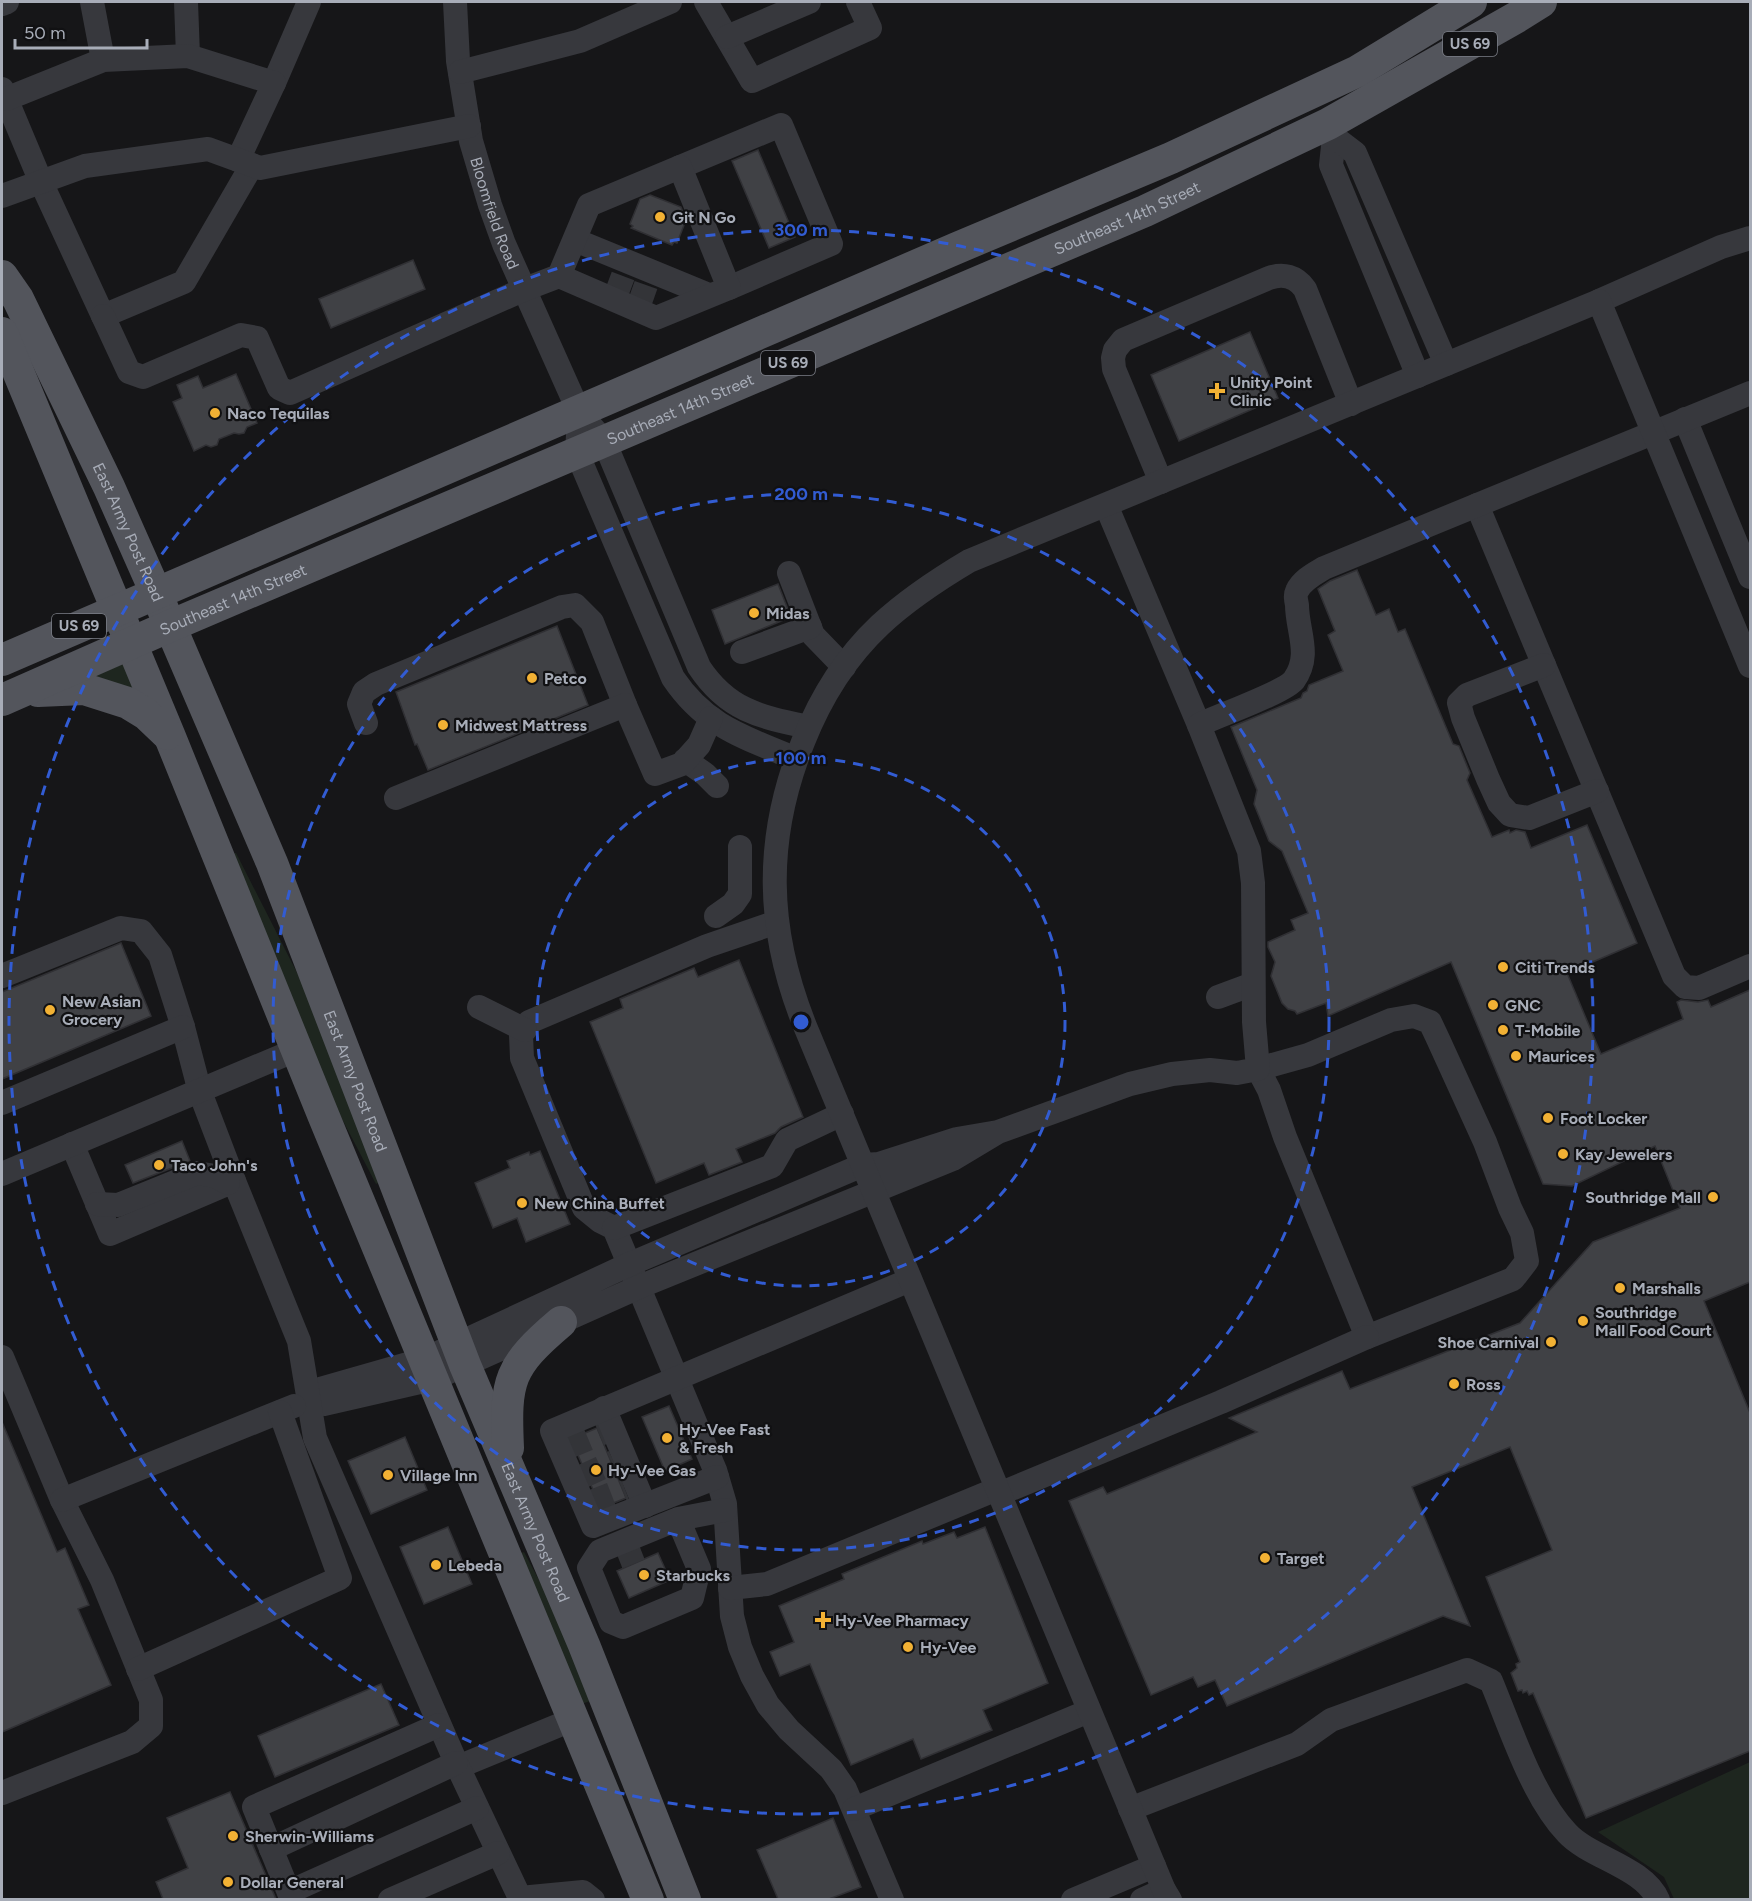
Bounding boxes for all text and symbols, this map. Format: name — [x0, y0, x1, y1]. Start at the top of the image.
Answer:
scale bar — [15, 12, 147, 50]
text: 50 m — [24, 22, 66, 44]
road number: US 69 — [1443, 32, 1497, 56]
street label: Bloomfield Road — [467, 155, 523, 272]
street label: Southeast 14th Street — [1051, 177, 1203, 258]
place label: Git N Go — [672, 208, 736, 227]
marker: Git N Go — [653, 210, 667, 224]
text: 300 m — [774, 219, 828, 241]
road number: US 69 — [761, 351, 815, 375]
street label: Southeast 14th Street — [604, 369, 756, 449]
place label: Unity Point Clinic — [1230, 373, 1313, 410]
marker: Unity Point Clinic — [1208, 382, 1226, 400]
place label: Naco Tequilas — [227, 404, 330, 423]
marker: Naco Tequilas — [208, 406, 222, 420]
street label: East Army Post Road — [89, 460, 168, 604]
text: 200 m — [774, 483, 828, 505]
street label: Southeast 14th Street — [157, 560, 309, 639]
place label: Midas — [766, 604, 810, 623]
marker: Midas — [747, 606, 761, 620]
road number: US 69 — [52, 614, 106, 638]
place label: Petco — [544, 669, 587, 688]
marker: Petco — [525, 671, 539, 685]
place label: Midwest Mattress — [455, 716, 588, 735]
marker: Midwest Mattress — [436, 718, 450, 732]
text: 100 m — [776, 747, 826, 769]
place label: Citi Trends — [1515, 958, 1595, 977]
marker: Citi Trends — [1496, 960, 1510, 974]
place label: New Asian Grocery — [62, 992, 141, 1029]
place label: GNC — [1505, 996, 1541, 1015]
marker: GNC — [1486, 998, 1500, 1012]
marker: New Asian Grocery — [43, 1003, 57, 1017]
street label: East Army Post Road — [320, 1007, 392, 1154]
centre of rings — [791, 1012, 811, 1032]
place label: T-Mobile — [1515, 1021, 1581, 1040]
marker: T-Mobile — [1496, 1023, 1510, 1037]
place label: Maurices — [1528, 1047, 1595, 1066]
marker: Maurices — [1509, 1049, 1523, 1063]
place label: Foot Locker — [1560, 1109, 1647, 1128]
marker: Foot Locker — [1541, 1111, 1555, 1125]
place label: Kay Jewelers — [1575, 1145, 1673, 1164]
marker: Kay Jewelers — [1556, 1147, 1570, 1161]
place label: Taco John's — [171, 1156, 258, 1175]
marker: Taco John's — [152, 1158, 166, 1172]
place label: Southridge Mall — [1585, 1188, 1701, 1207]
marker: Southridge Mall — [1706, 1190, 1720, 1204]
place label: New China Buffet — [534, 1194, 665, 1213]
marker: New China Buffet — [515, 1196, 529, 1210]
place label: Marshalls — [1632, 1279, 1701, 1298]
marker: Marshalls — [1613, 1281, 1627, 1295]
place label: Southridge Mall Food Court — [1595, 1303, 1712, 1340]
marker: Southridge Mall Food Court — [1576, 1314, 1590, 1328]
place label: Shoe Carnival — [1438, 1333, 1539, 1352]
marker: Shoe Carnival — [1544, 1335, 1558, 1349]
place label: Ross — [1466, 1375, 1501, 1394]
marker: Ross — [1447, 1377, 1461, 1391]
place label: Hy-Vee Fast & Fresh — [679, 1420, 770, 1457]
marker: Hy-Vee Fast & Fresh — [660, 1431, 674, 1445]
street label: East Army Post Road — [498, 1459, 574, 1605]
place label: Hy-Vee Gas — [608, 1461, 697, 1480]
marker: Hy-Vee Gas — [589, 1463, 603, 1477]
place label: Village Inn — [400, 1466, 477, 1485]
marker: Village Inn — [381, 1468, 395, 1482]
place label: Target — [1277, 1549, 1325, 1568]
marker: Target — [1258, 1551, 1272, 1565]
place label: Lebeda — [448, 1556, 502, 1575]
marker: Lebeda — [429, 1558, 443, 1572]
place label: Starbucks — [656, 1566, 731, 1585]
marker: Starbucks — [637, 1568, 651, 1582]
place label: Hy-Vee Pharmacy — [835, 1611, 969, 1630]
marker: Hy-Vee Pharmacy — [816, 1613, 830, 1627]
place label: Hy-Vee — [920, 1638, 977, 1657]
marker: Hy-Vee — [901, 1640, 915, 1654]
place label: Sherwin-Williams — [245, 1827, 374, 1846]
marker: Sherwin-Williams — [226, 1829, 240, 1843]
place label: Dollar General — [240, 1873, 344, 1892]
marker: Dollar General — [221, 1875, 235, 1889]

